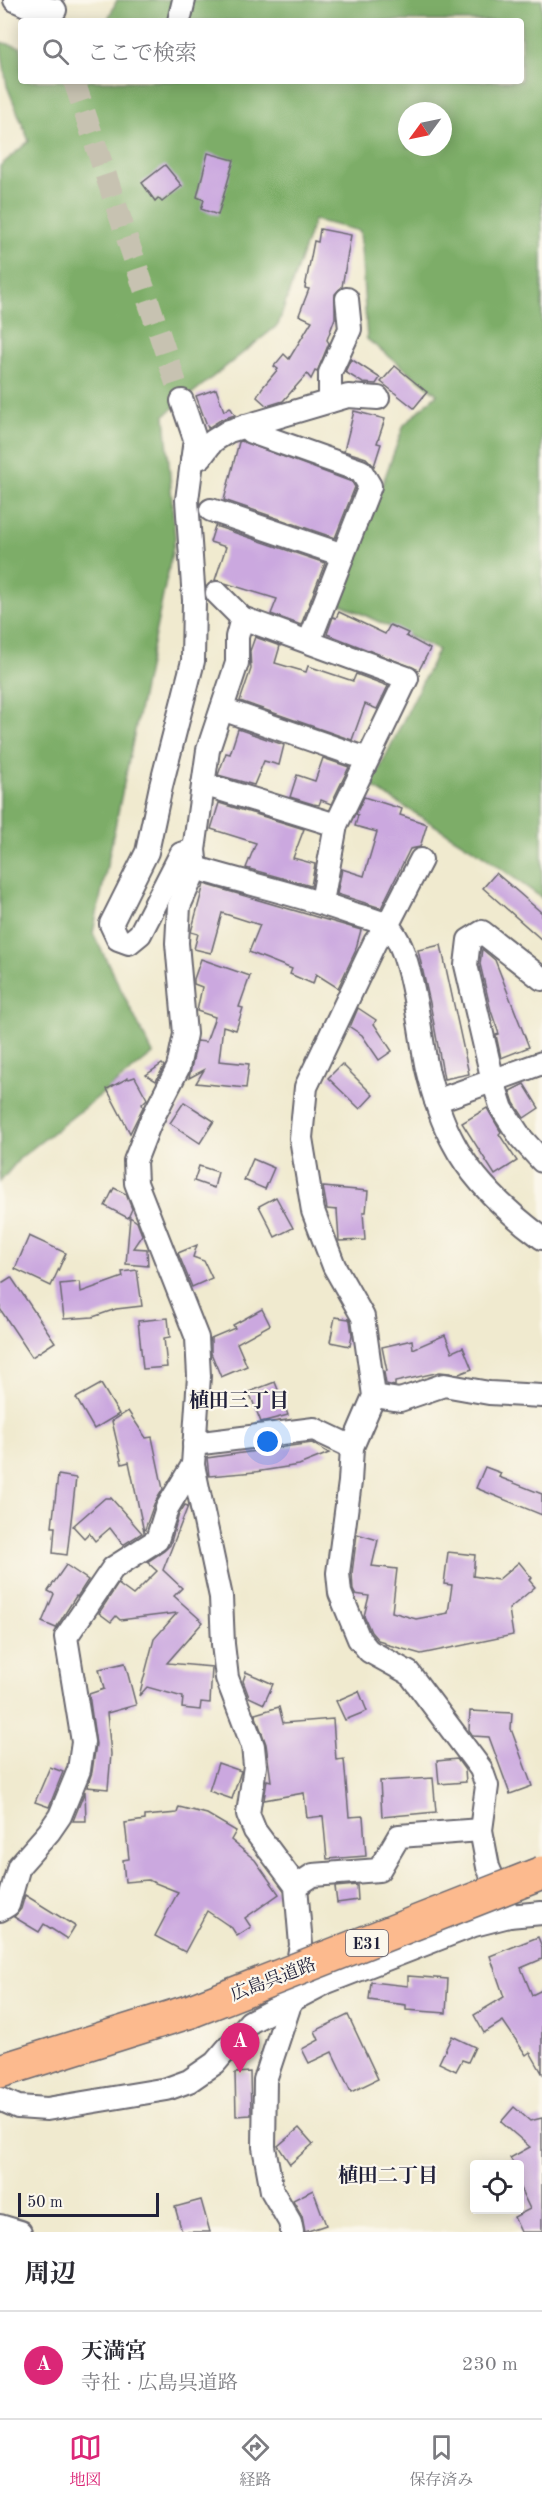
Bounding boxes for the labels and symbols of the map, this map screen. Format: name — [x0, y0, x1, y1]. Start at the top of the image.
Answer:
north arrow — [398, 102, 452, 156]
district label: 植田三丁目 — [189, 1389, 289, 1412]
your location — [253, 1427, 282, 1456]
road number: E31 — [346, 1930, 388, 1956]
street label: 広島呉道路 — [227, 1954, 319, 2004]
pin: A — [220, 2024, 260, 2073]
district label: 植田二丁目 — [338, 2164, 438, 2187]
scale bar — [18, 2190, 159, 2218]

